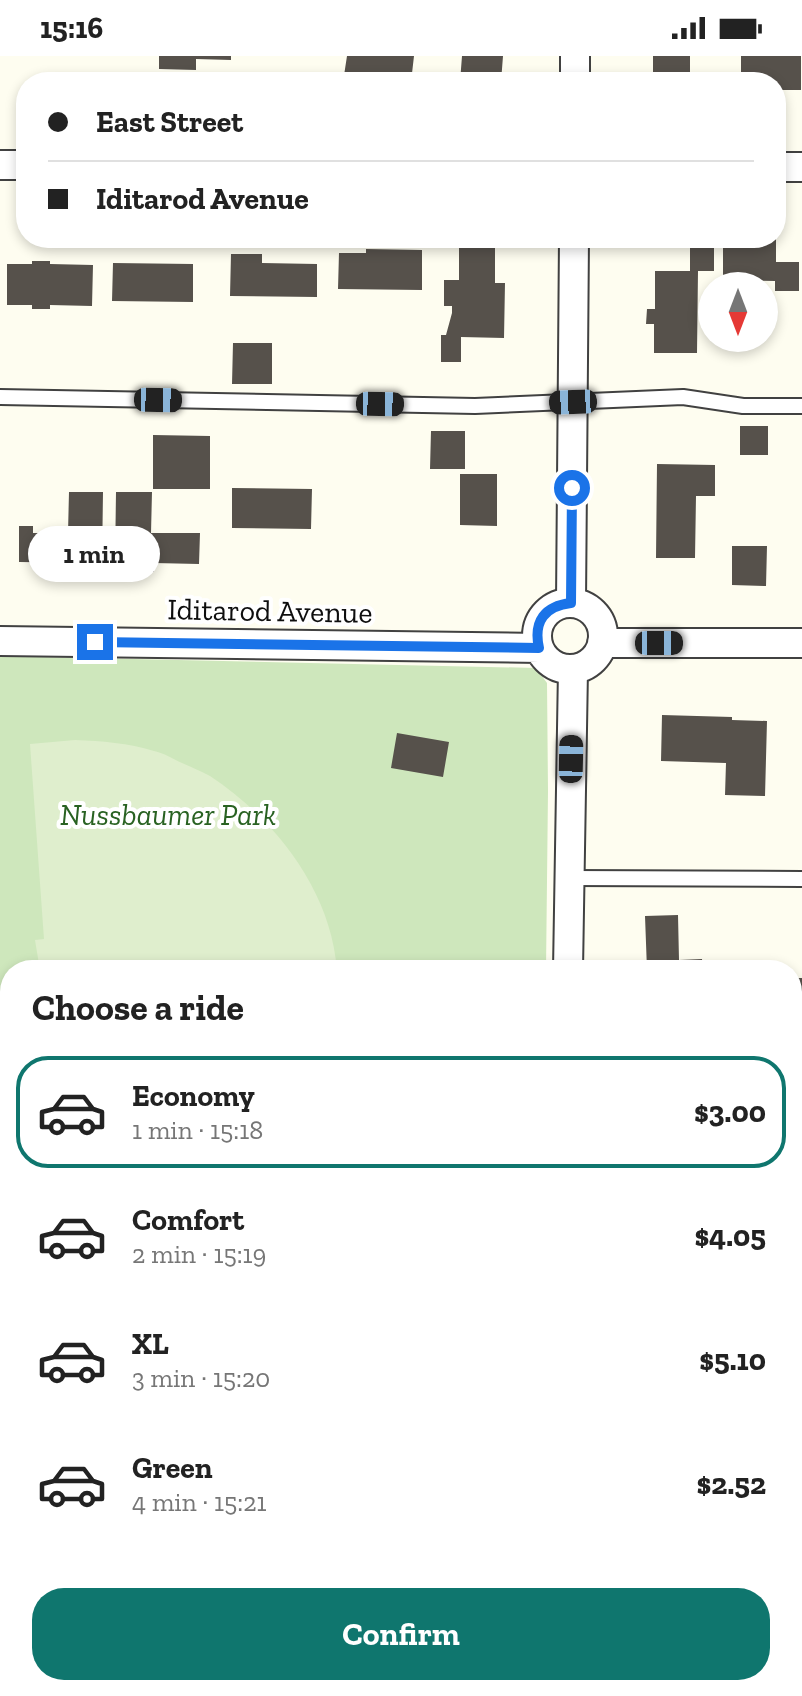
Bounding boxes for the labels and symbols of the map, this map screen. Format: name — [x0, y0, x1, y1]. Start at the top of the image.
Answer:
north arrow — [698, 272, 778, 352]
car — [134, 388, 182, 412]
car — [549, 389, 597, 415]
car — [356, 392, 404, 416]
route start — [554, 470, 590, 506]
callout: 1 min — [29, 526, 161, 582]
street label: Iditarod Avenue — [167, 591, 373, 631]
route end — [77, 624, 113, 660]
car — [635, 631, 683, 655]
car — [559, 735, 583, 783]
park label: Nussbaumer Park — [60, 797, 276, 833]

